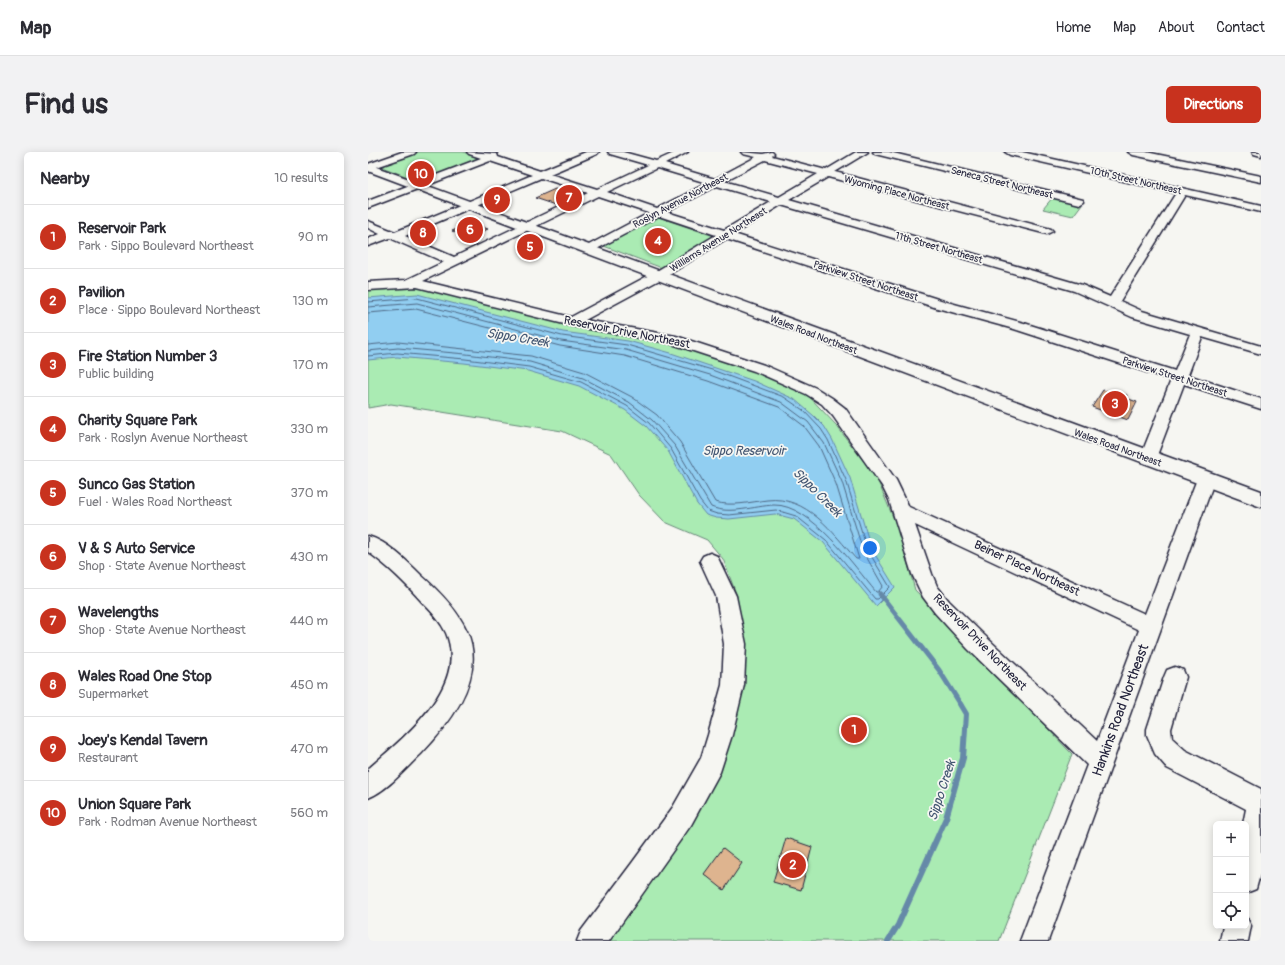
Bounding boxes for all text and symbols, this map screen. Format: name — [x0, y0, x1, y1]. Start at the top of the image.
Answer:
text: Map — [20, 16, 51, 40]
text: Home — [1056, 19, 1091, 36]
text: Map — [1113, 19, 1136, 36]
text: About — [1158, 19, 1194, 36]
text: Contact — [1216, 19, 1265, 36]
button: Directions — [1166, 86, 1261, 123]
text: Find us — [24, 87, 108, 122]
pin: 10 — [408, 159, 434, 189]
street label: Seneca Street Northeast — [949, 164, 1055, 202]
street label: 10th Street Northeast — [1089, 165, 1184, 198]
text: Nearby — [40, 168, 89, 189]
text: 10 results — [274, 170, 328, 186]
street label: Roslyn Avenue Northeast — [631, 170, 731, 231]
street label: Wyoming Place Northeast — [843, 173, 952, 213]
pin: 7 — [556, 183, 582, 213]
pin: 9 — [484, 185, 510, 215]
street label: Williams Avenue Northeast — [668, 204, 770, 275]
pin: 6 — [457, 215, 483, 245]
pin: 8 — [410, 218, 436, 248]
text: Reservoir Park — [78, 219, 166, 238]
pin: 4 — [645, 226, 671, 256]
text: 1 — [50, 229, 56, 245]
text: 90 m — [298, 229, 328, 245]
street label: 11th Street Northeast — [894, 230, 985, 266]
pin: 5 — [517, 232, 543, 262]
text: Park · Sippo Boulevard Northeast — [78, 238, 254, 254]
street label: Parkview Street Northeast — [812, 258, 921, 304]
text: Pavilion — [78, 283, 125, 302]
text: 2 — [49, 293, 57, 309]
text: 130 m — [292, 293, 328, 309]
text: Place · Sippo Boulevard Northeast — [78, 302, 260, 318]
street label: Reservoir Drive Northeast — [562, 313, 692, 352]
street label: Wales Road Northeast — [768, 313, 860, 357]
water label: Sippo Creek — [486, 325, 552, 351]
text: Fire Station Number 3 — [78, 347, 217, 366]
street label: Parkview Street Northeast — [1121, 354, 1230, 400]
text: 3 — [49, 357, 57, 373]
text: 170 m — [293, 357, 328, 373]
text: Public building — [78, 366, 154, 382]
pin: 3 — [1102, 389, 1128, 419]
text: Charity Square Park — [78, 411, 197, 430]
text: 4 — [49, 421, 57, 437]
text: 330 m — [290, 421, 328, 437]
street label: Wales Road Northeast — [1072, 426, 1164, 470]
text: Park · Roslyn Avenue Northeast — [78, 430, 248, 446]
water label: Sippo Reservoir — [703, 443, 788, 459]
water label: Sippo Creek — [790, 465, 846, 522]
text: Sunco Gas Station — [78, 475, 195, 494]
text: 5 — [49, 485, 57, 501]
text: 370 m — [291, 485, 328, 501]
text: Fuel · Wales Road Northeast — [78, 494, 232, 510]
street label: Beiner Place Northeast — [972, 537, 1082, 600]
your location — [860, 538, 880, 558]
text: V & S Auto Service — [78, 539, 195, 558]
text: 6 — [49, 549, 57, 565]
text: 430 m — [290, 549, 328, 565]
text: Shop · State Avenue Northeast — [78, 558, 246, 574]
street label: Reservoir Drive Northeast — [930, 591, 1030, 694]
text: Wavelengths — [78, 603, 158, 622]
text: 7 — [50, 613, 56, 629]
text: 440 m — [290, 613, 328, 629]
text: Shop · State Avenue Northeast — [78, 622, 246, 638]
street label: Hankins Road Northeast — [1089, 641, 1152, 779]
text: Wales Road One Stop — [78, 667, 212, 686]
text: 8 — [50, 677, 56, 693]
text: 450 m — [290, 677, 328, 693]
text: Supermarket — [78, 686, 149, 702]
pin: 1 — [841, 715, 867, 745]
text: Joey's Kendal Tavern — [78, 731, 208, 750]
text: 9 — [50, 741, 56, 757]
text: 470 m — [290, 741, 328, 757]
text: Restaurant — [78, 750, 138, 766]
water label: Sippo Creek — [925, 757, 960, 823]
text: Union Square Park — [78, 795, 191, 814]
text: 10 — [46, 805, 60, 821]
text: 560 m — [290, 805, 328, 821]
text: Park · Rodman Avenue Northeast — [78, 814, 257, 830]
map controls — [1213, 821, 1249, 929]
button: + — [1213, 821, 1249, 857]
pin: 2 — [780, 850, 806, 880]
button: − — [1213, 857, 1249, 893]
button: locate — [1213, 893, 1249, 929]

